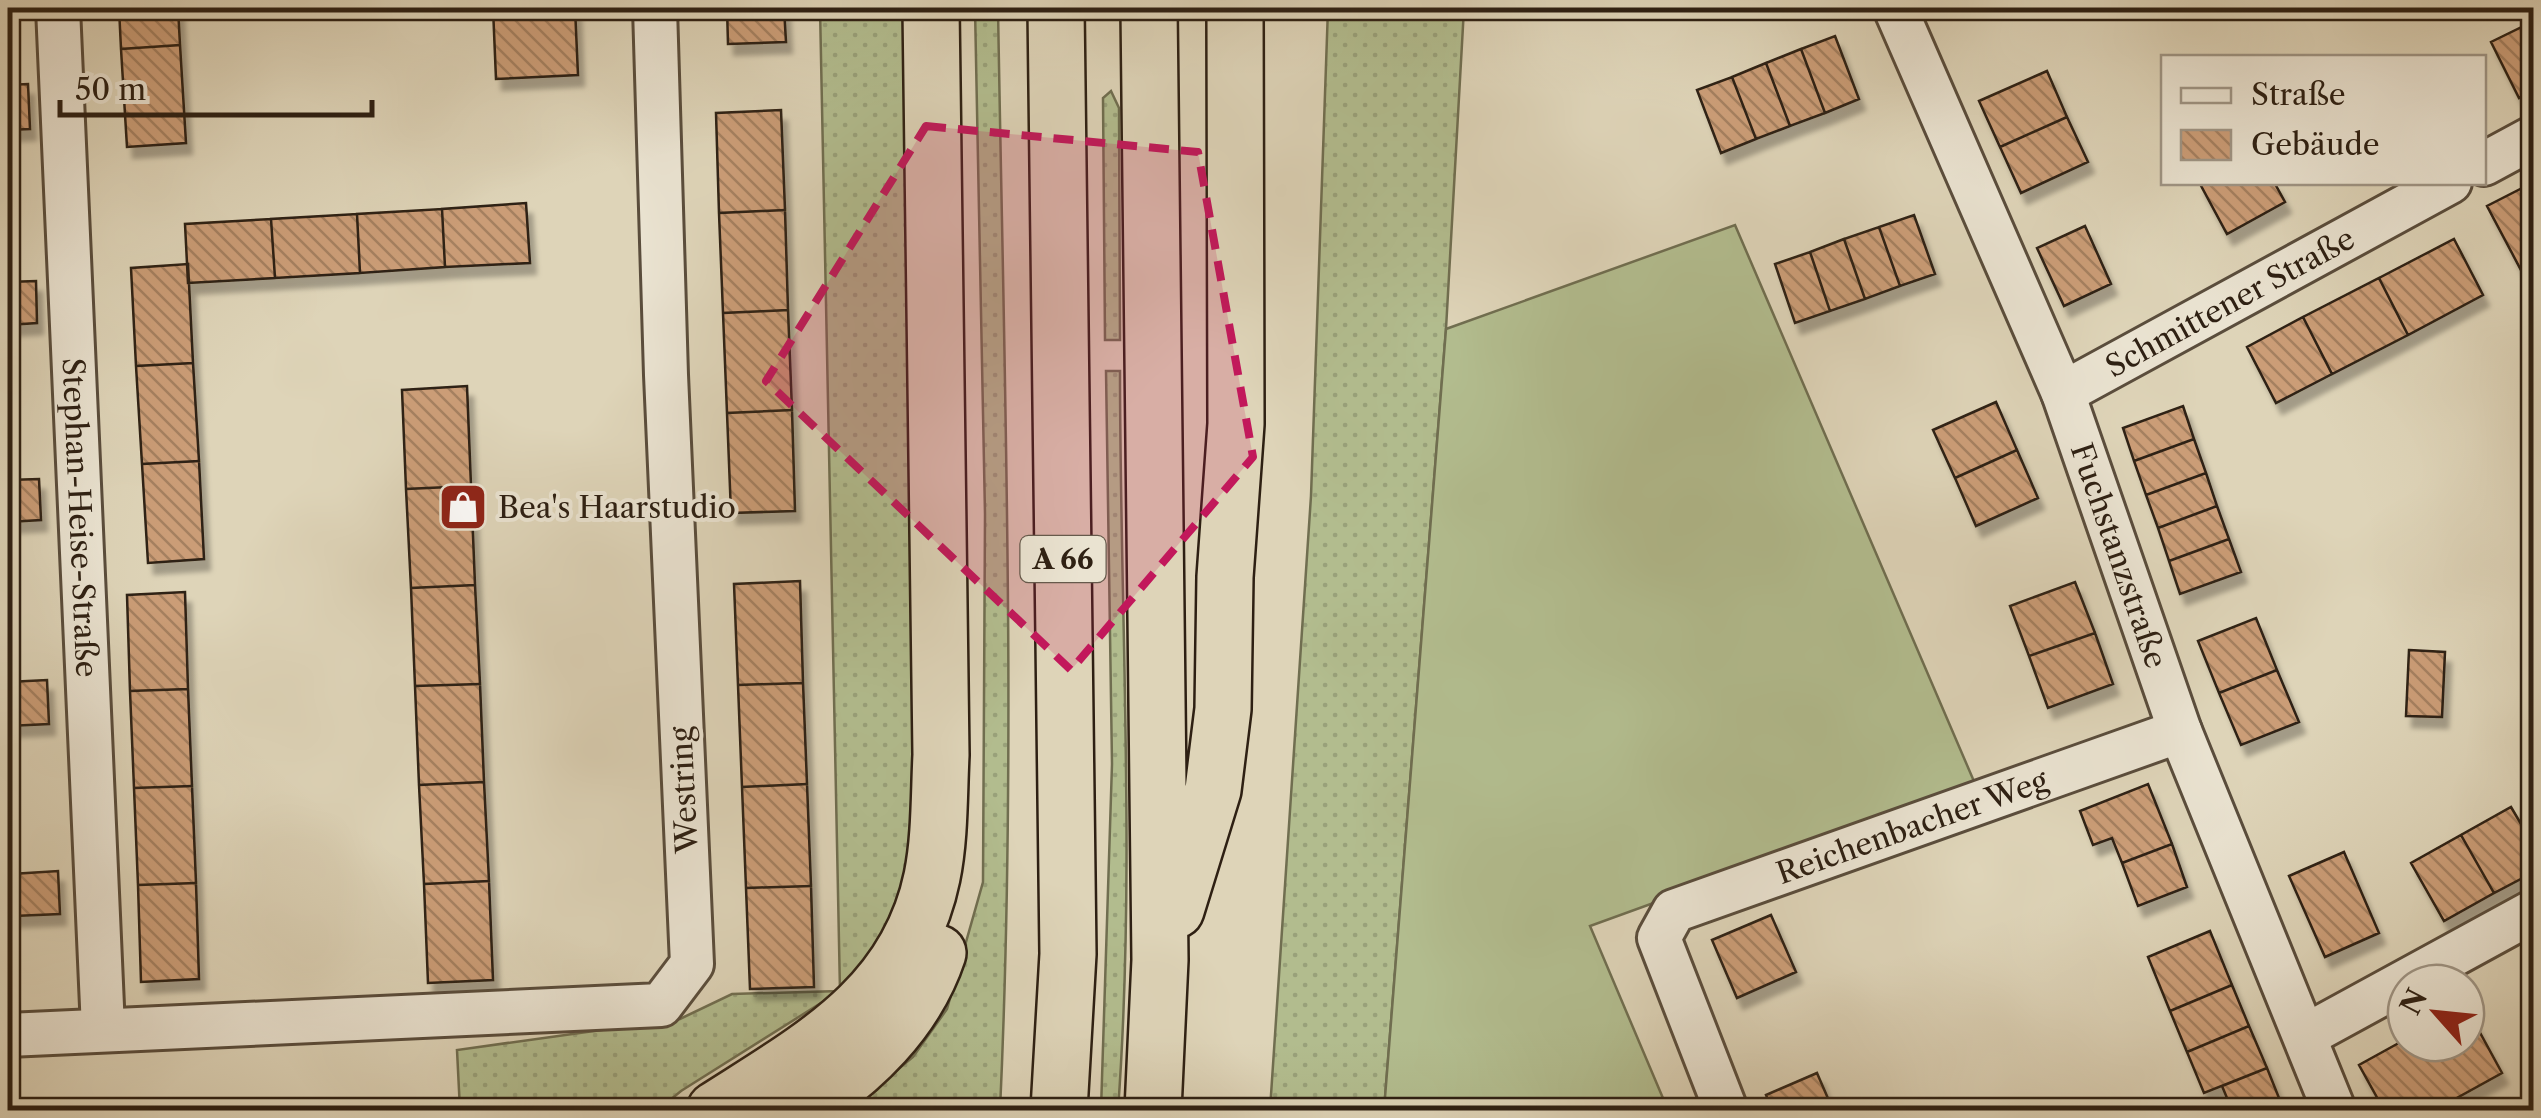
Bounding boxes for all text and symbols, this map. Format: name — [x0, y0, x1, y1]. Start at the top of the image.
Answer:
scale bar — [60, 55, 372, 117]
legend — [2161, 55, 2486, 185]
text: 50 m — [75, 71, 146, 108]
text: Straße — [2251, 76, 2346, 113]
text: Gebäude — [2251, 126, 2379, 163]
street label: Schmittener Straße — [2099, 219, 2361, 385]
street label: Stephan-Heise-Straße — [55, 357, 106, 678]
street label: Fuchstanzstraße — [2063, 438, 2175, 673]
shop icon: Bea's Haarstudio — [437, 481, 489, 533]
place label: Bea's Haarstudio — [498, 489, 736, 526]
road number: A 66 — [1020, 536, 1106, 582]
street label: Westring — [662, 725, 706, 855]
street label: Reichenbacher Weg — [1771, 761, 2053, 892]
north arrow — [2386, 963, 2486, 1063]
text: N — [2393, 983, 2434, 1020]

